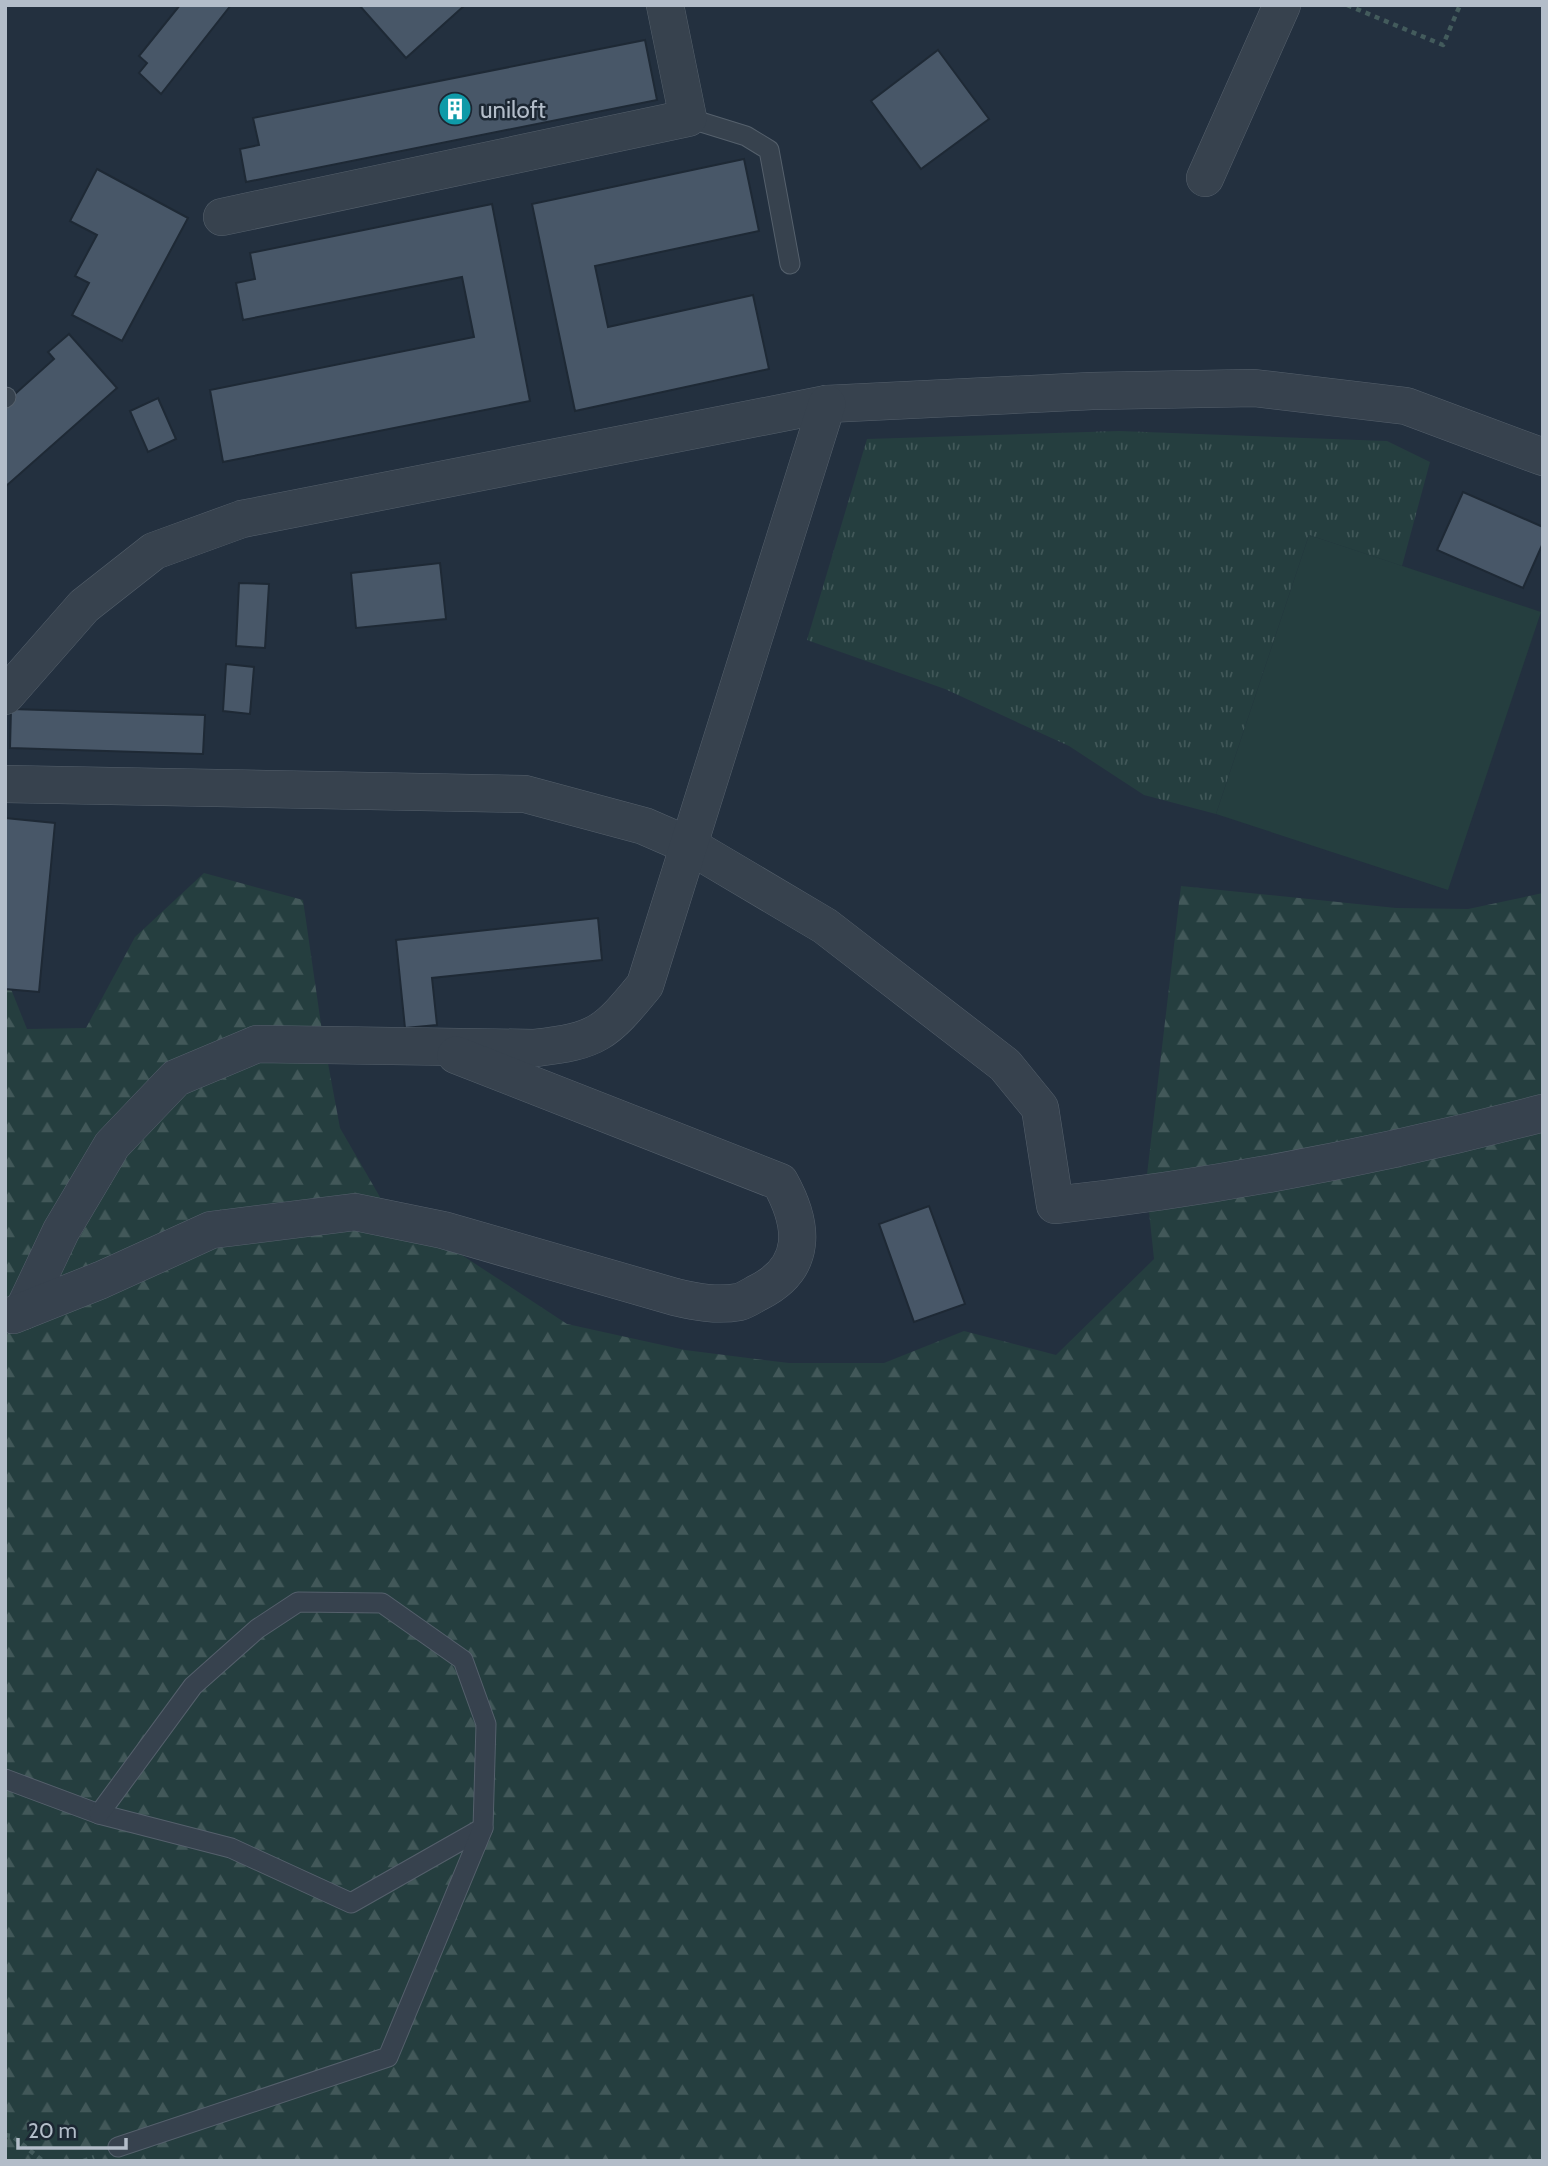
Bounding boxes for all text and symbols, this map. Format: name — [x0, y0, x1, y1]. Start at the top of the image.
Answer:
building icon: uniloft — [436, 90, 474, 128]
place label: uniloft — [480, 95, 546, 124]
scale bar — [18, 2106, 126, 2150]
text: 20 m — [28, 2118, 77, 2143]

